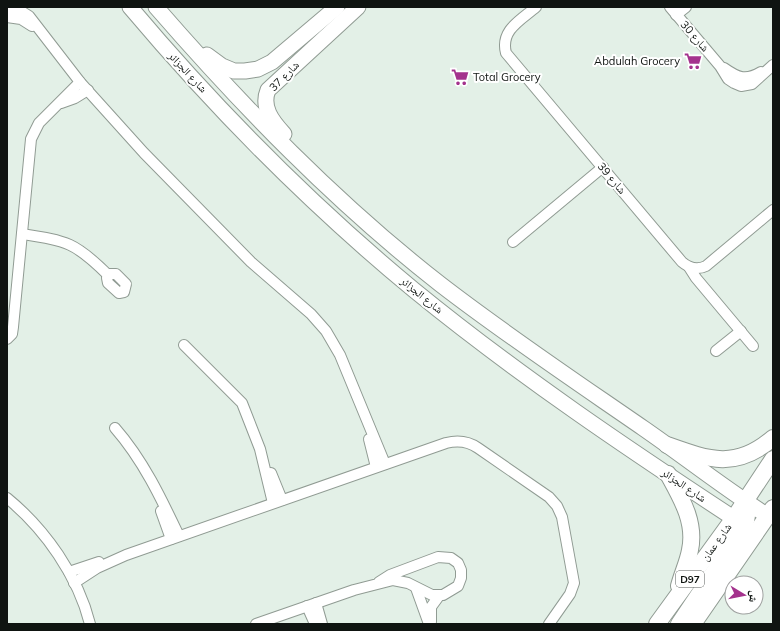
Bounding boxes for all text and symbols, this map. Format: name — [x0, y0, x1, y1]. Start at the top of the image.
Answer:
street label: شارع 30 — [678, 17, 712, 55]
street label: شارع الجزائر — [165, 48, 210, 95]
supermarket icon: Abdulah Grocery — [683, 51, 703, 71]
place label: Abdulah Grocery — [594, 54, 680, 68]
street label: شارع 37 — [266, 58, 302, 94]
supermarket icon: Total Grocery — [450, 67, 470, 87]
place label: Total Grocery — [473, 70, 541, 84]
street label: شارع 39 — [595, 159, 629, 197]
street label: شارع الجزائر — [397, 273, 446, 316]
street label: شارع الجزائر — [658, 464, 709, 505]
street label: شارع عمان — [698, 520, 734, 564]
road number: D97 — [676, 571, 704, 587]
north arrow — [724, 575, 764, 615]
text: ش — [745, 590, 762, 604]

